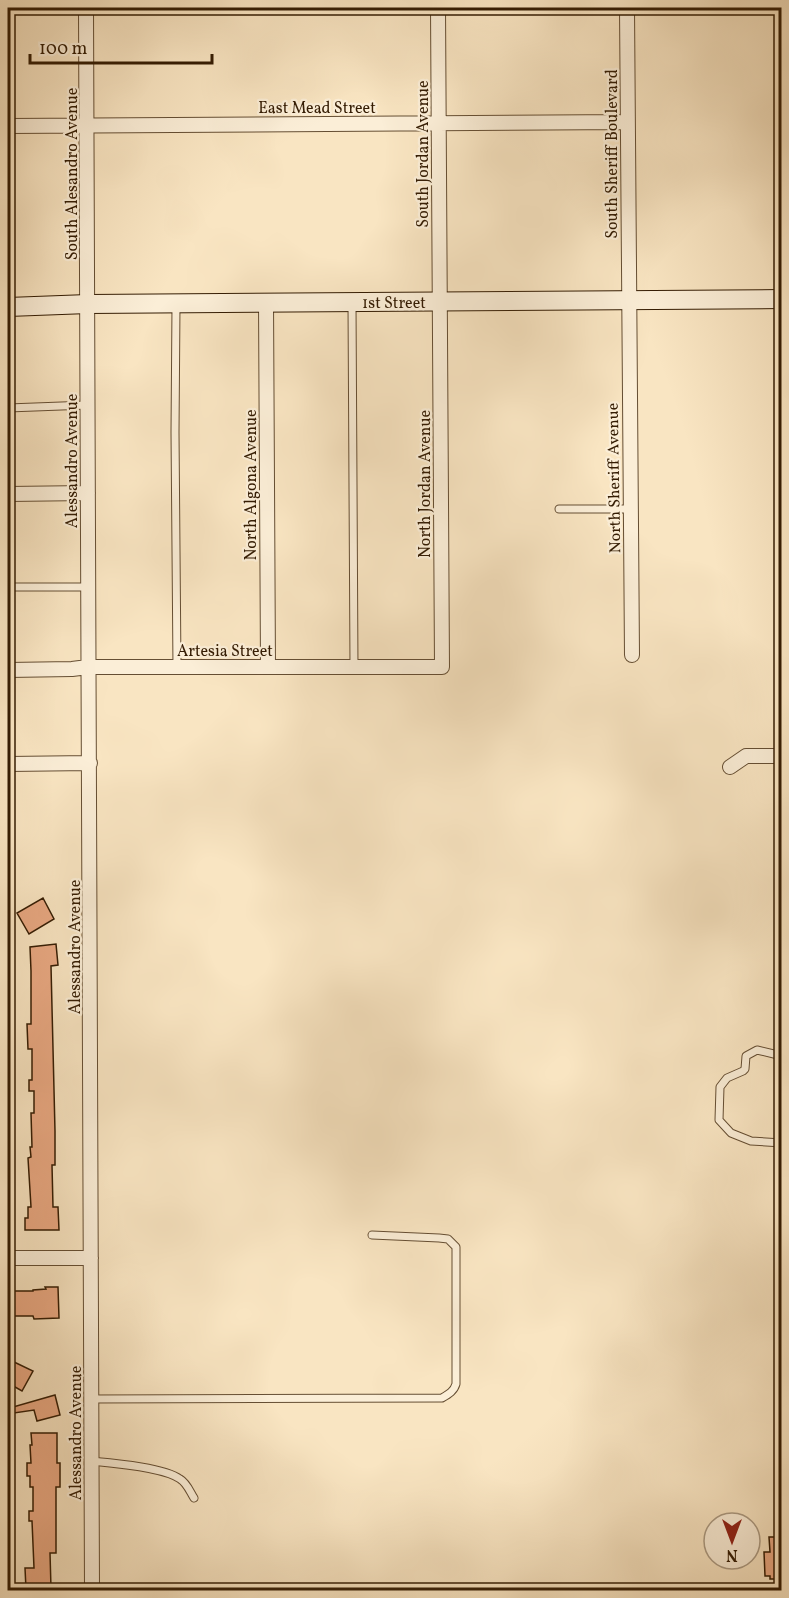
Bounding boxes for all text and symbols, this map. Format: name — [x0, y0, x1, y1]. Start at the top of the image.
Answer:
scale bar — [30, 27, 212, 65]
text: 100 m — [39, 37, 88, 62]
street label: South Sheriff Boulevard — [602, 69, 624, 239]
street label: South Jordan Avenue — [413, 80, 435, 228]
street label: South Alesandro Avenue — [62, 88, 84, 260]
street label: East Mead Street — [258, 98, 376, 120]
street label: 1st Street — [362, 293, 426, 315]
street label: Alessandro Avenue — [62, 394, 84, 528]
street label: North Sheriff Avenue — [603, 402, 627, 553]
street label: North Algona Avenue — [241, 409, 263, 561]
street label: North Jordan Avenue — [415, 410, 437, 558]
street label: Artesia Street — [177, 641, 273, 663]
street label: Alessandro Avenue — [65, 880, 87, 1014]
street label: Alessandro Avenue — [66, 1366, 88, 1500]
north arrow — [702, 1511, 762, 1571]
text: N — [726, 1543, 738, 1565]

